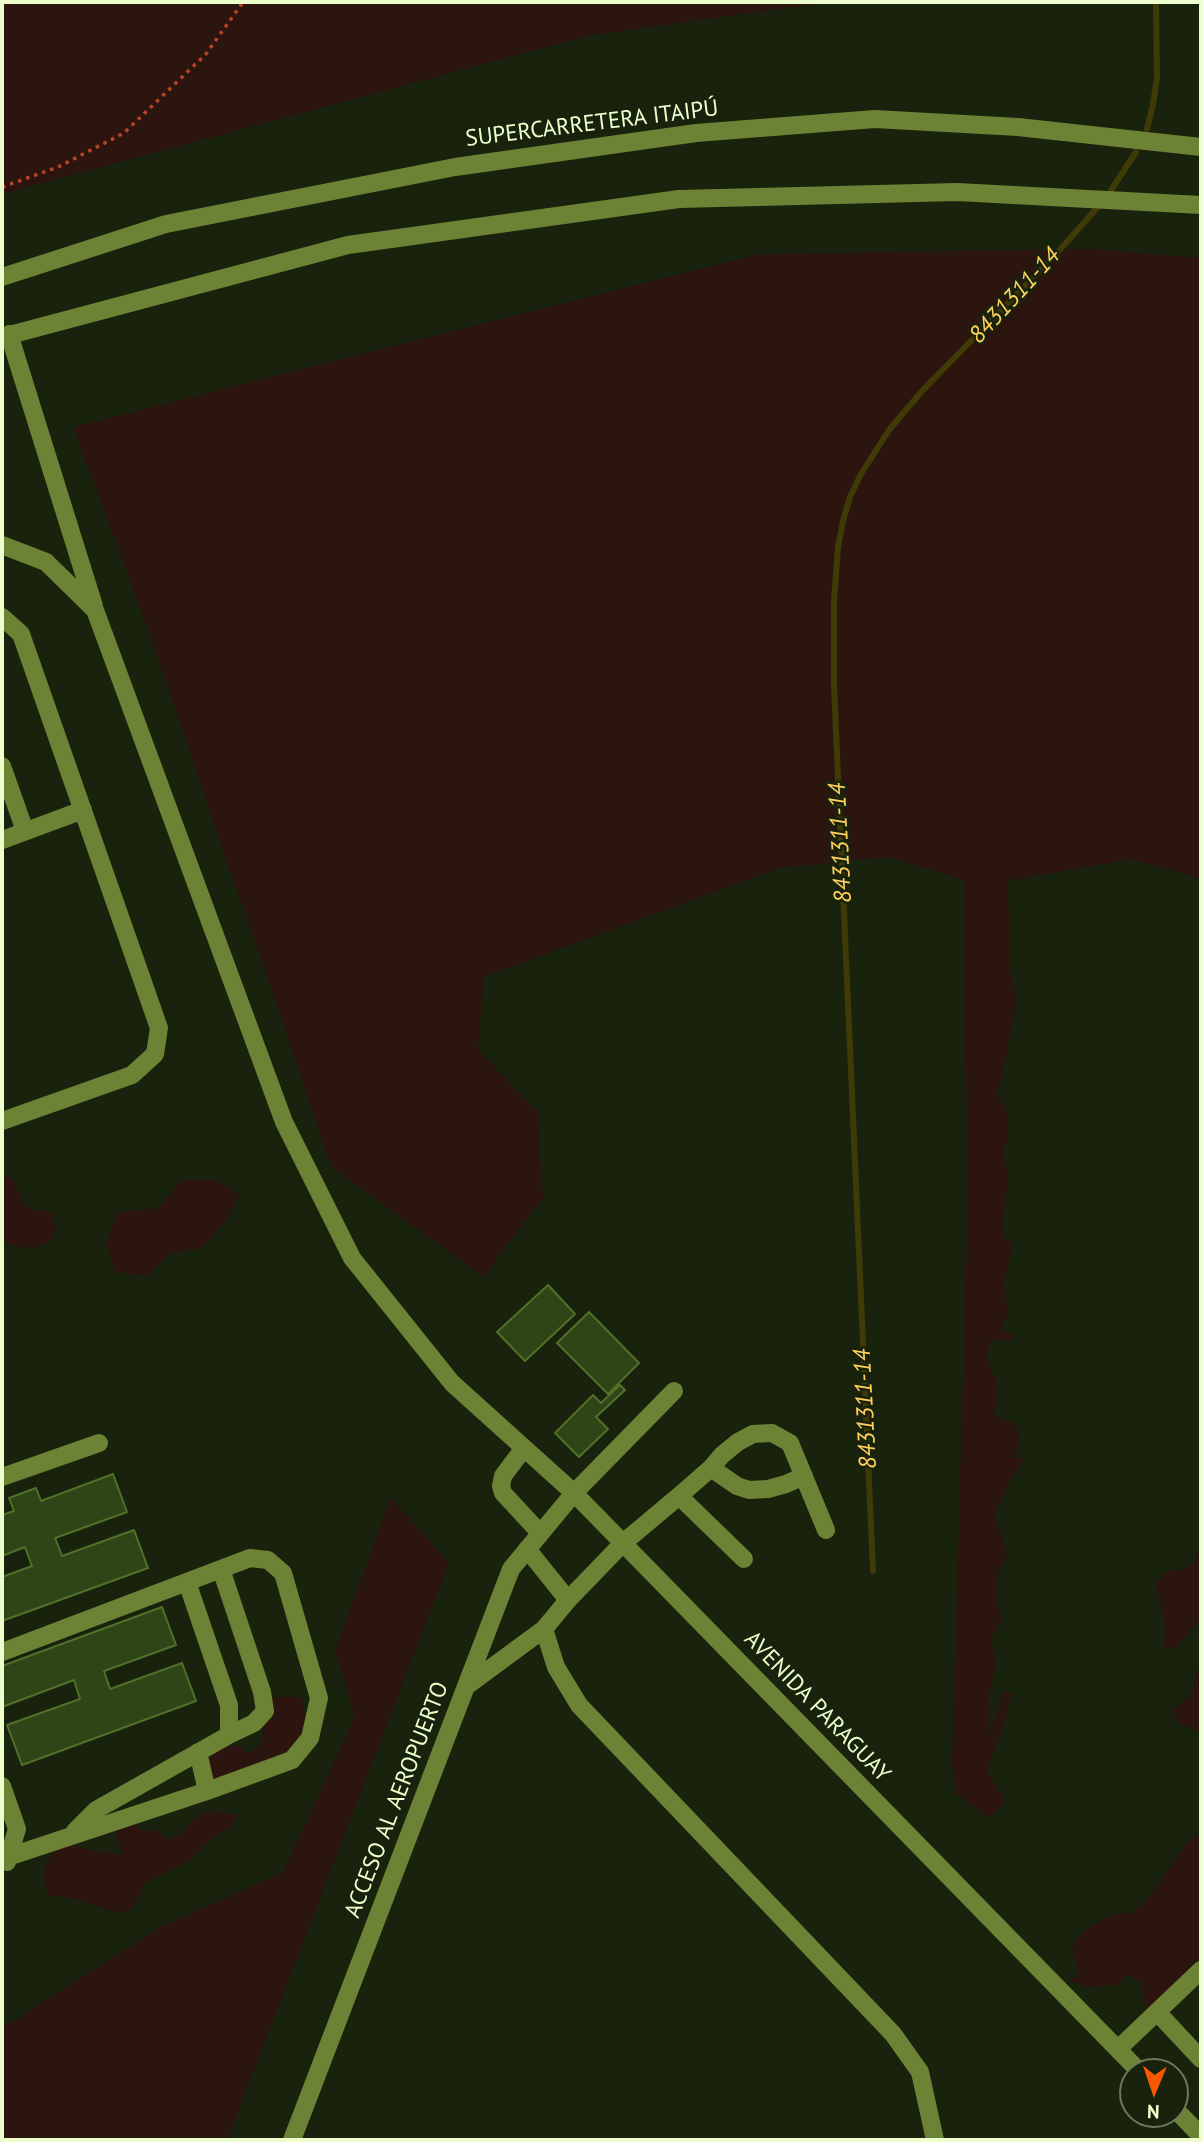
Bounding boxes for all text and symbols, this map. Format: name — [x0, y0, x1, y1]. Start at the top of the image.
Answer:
street label: SUPERCARRETERA ITAIPÚ — [464, 95, 720, 153]
water label: 8431311-14 — [963, 242, 1067, 350]
water label: 8431311-14 — [823, 782, 859, 904]
water label: 8431311-14 — [848, 1348, 884, 1470]
street label: AVENIDA PARAGUAY — [738, 1626, 896, 1788]
street label: ACCESO AL AEROPUERTO — [339, 1678, 455, 1922]
north arrow — [1119, 2058, 1189, 2128]
text: N — [1147, 2100, 1160, 2124]

